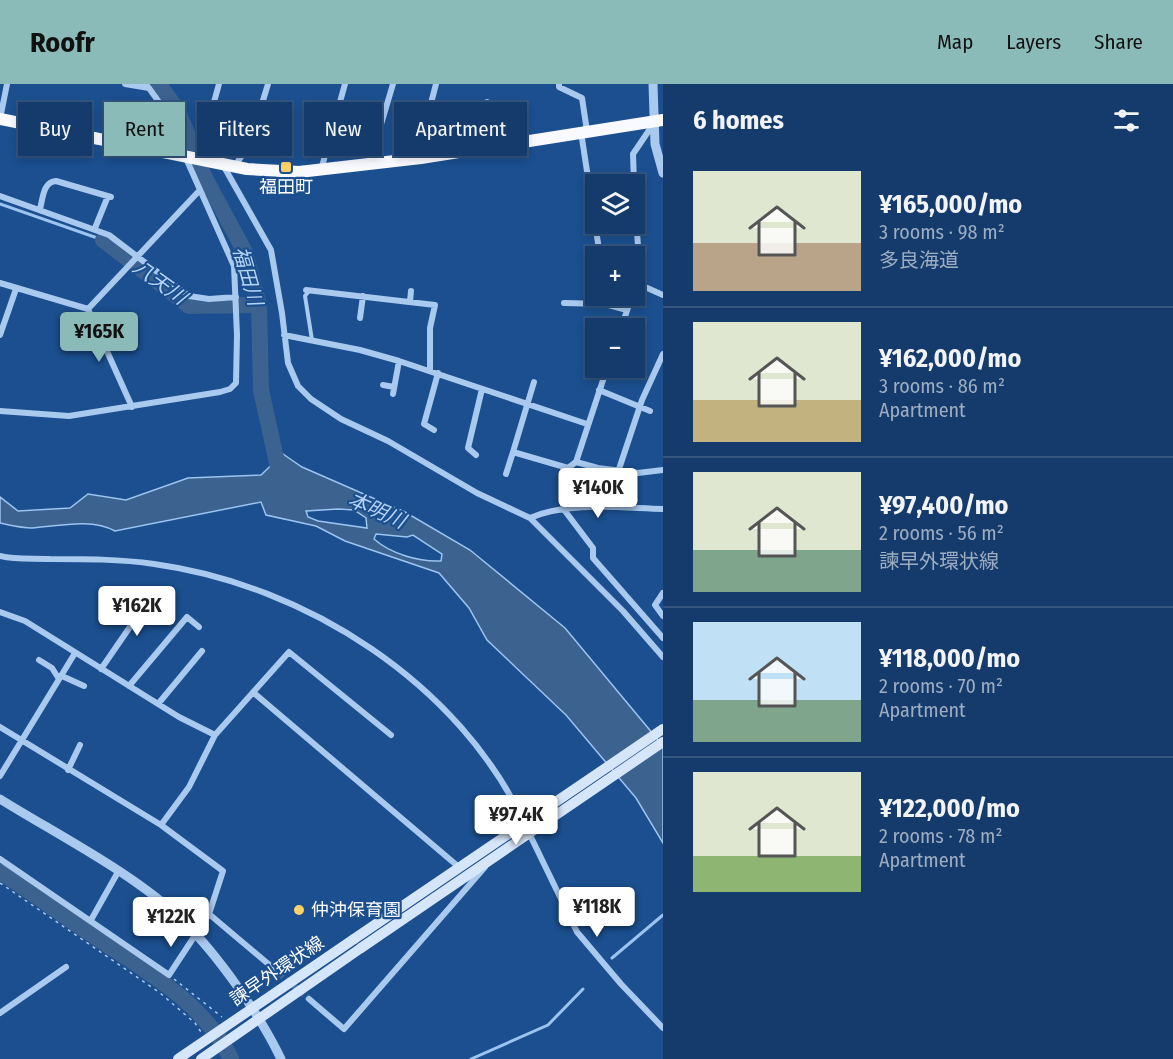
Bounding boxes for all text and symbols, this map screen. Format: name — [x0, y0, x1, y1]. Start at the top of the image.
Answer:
text: Roofr — [30, 26, 95, 59]
text: Map — [937, 29, 973, 55]
text: Layers — [1006, 29, 1061, 55]
text: Share — [1094, 29, 1143, 55]
chip: Buy — [18, 102, 92, 156]
chip: Rent — [104, 102, 185, 156]
chip: Filters — [197, 102, 292, 156]
chip: New — [304, 102, 382, 156]
chip: Apartment — [394, 102, 527, 156]
icon: filters — [1110, 104, 1143, 137]
text: 6 homes — [693, 105, 784, 136]
marker: 福田町 — [279, 160, 293, 174]
map controls — [585, 174, 645, 378]
button: layers — [585, 174, 645, 234]
place label: 福田町 — [259, 176, 313, 198]
text: ¥165,000/mo — [879, 189, 1022, 220]
icon: home — [741, 195, 813, 267]
text: 3 rooms · 98 m² — [879, 220, 1005, 244]
water label: 福田川 — [228, 244, 268, 310]
button: + — [585, 246, 645, 306]
text: 多良海道 — [879, 248, 959, 272]
water label: 八天川 — [129, 255, 193, 311]
pin: ¥165K — [57, 312, 141, 363]
button: − — [585, 318, 645, 378]
text: ¥165K — [74, 319, 124, 343]
text: ¥162,000/mo — [879, 343, 1021, 374]
icon: home — [741, 346, 813, 418]
text: 3 rooms · 86 m² — [879, 374, 1005, 398]
text: Apartment — [879, 398, 966, 422]
pin: ¥140K — [556, 468, 640, 519]
text: ¥140K — [572, 475, 624, 499]
water label: 本明川 — [345, 487, 411, 534]
text: ¥97,400/mo — [879, 490, 1008, 521]
icon: home — [741, 496, 813, 568]
text: 2 rooms · 56 m² — [879, 521, 1004, 545]
text: 諫早外環状線 — [879, 549, 999, 573]
pin: ¥162K — [95, 586, 179, 637]
text: ¥162K — [112, 593, 162, 617]
text: ¥118,000/mo — [879, 643, 1020, 674]
icon: home — [741, 646, 813, 718]
text: 2 rooms · 70 m² — [879, 674, 1003, 698]
text: Apartment — [879, 698, 966, 722]
text: ¥122,000/mo — [879, 793, 1020, 824]
pin: ¥97.4K — [467, 795, 565, 846]
icon: home — [741, 796, 813, 868]
text: ¥97.4K — [489, 802, 543, 826]
text: 2 rooms · 78 m² — [879, 824, 1002, 848]
text: Apartment — [879, 848, 966, 872]
pin: ¥118K — [555, 887, 639, 938]
text: ¥118K — [573, 894, 621, 918]
pin: ¥122K — [129, 897, 213, 948]
place label: 仲沖保育園 — [311, 899, 401, 921]
marker: 仲沖保育園 — [292, 903, 306, 917]
text: ¥122K — [147, 904, 195, 928]
street label: 諫早外環状線 — [226, 932, 328, 1010]

